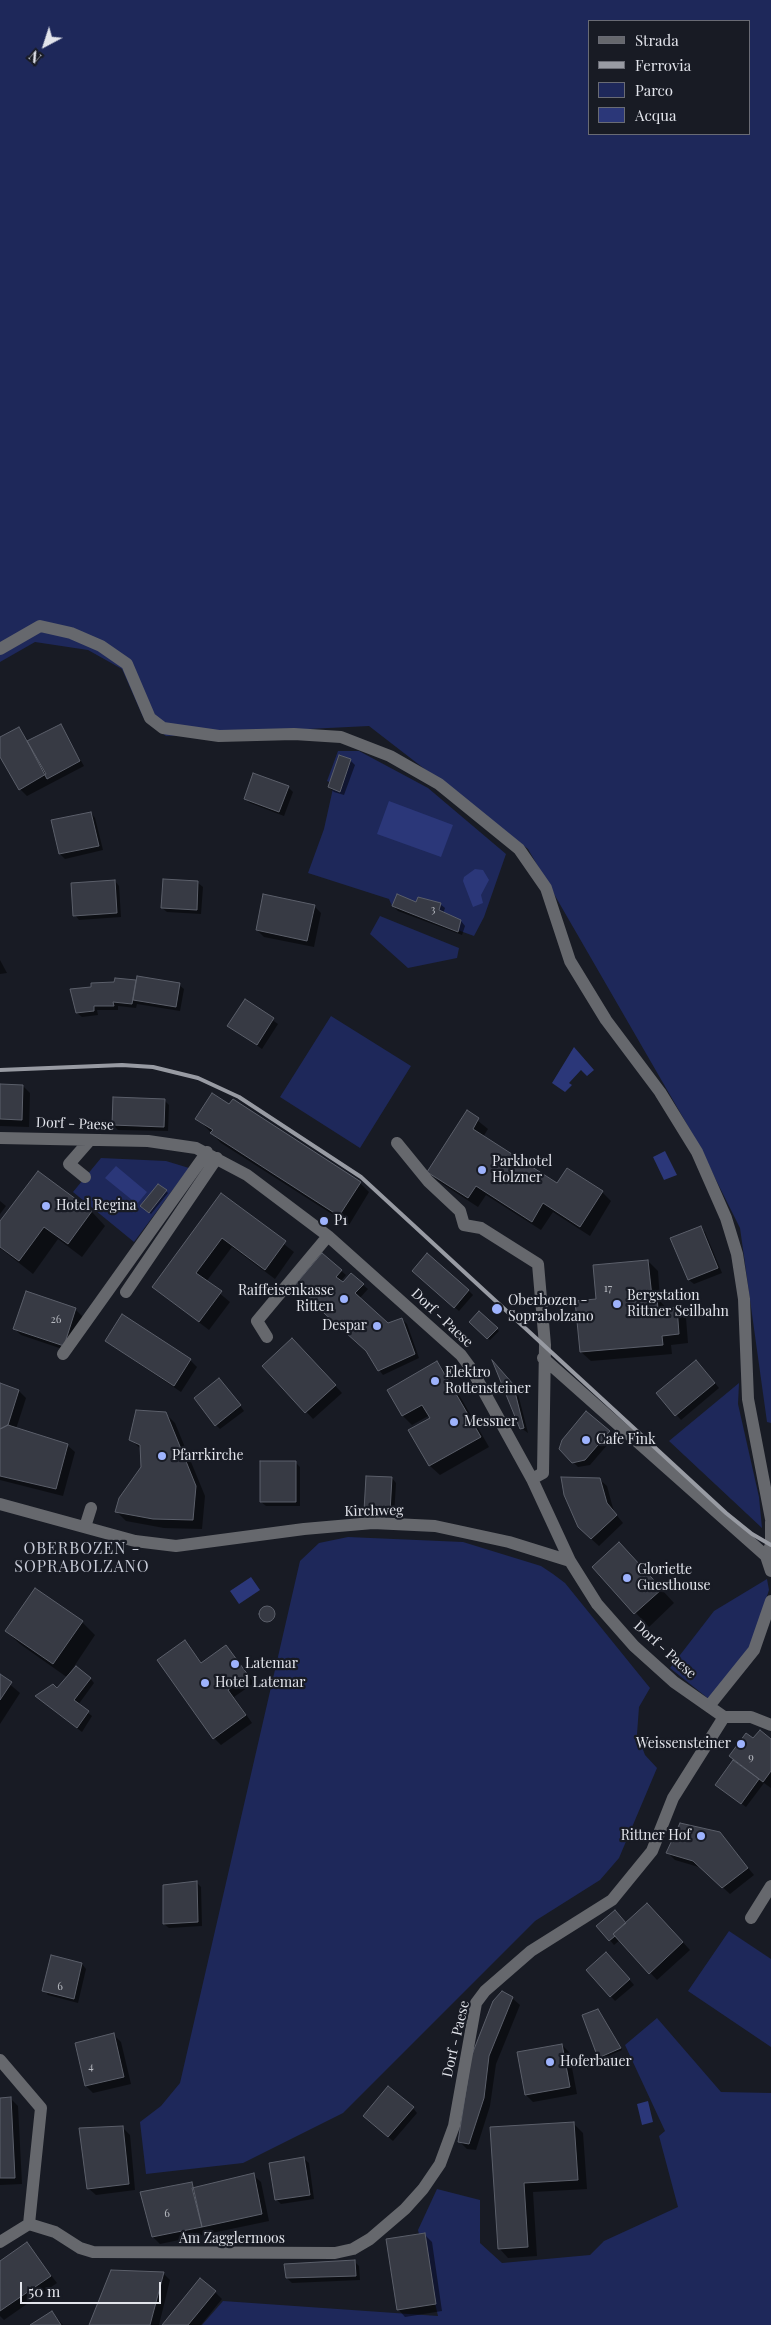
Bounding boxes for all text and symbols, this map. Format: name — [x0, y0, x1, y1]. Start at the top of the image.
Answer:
north arrow — [20, 20, 70, 70]
legend — [588, 20, 751, 135]
text: Strada — [635, 30, 679, 50]
text: N — [25, 46, 45, 67]
text: Ferrovia — [635, 55, 691, 75]
text: Parco — [635, 80, 673, 100]
text: Acqua — [635, 105, 676, 125]
house number: 3 — [431, 903, 435, 917]
street label: Dorf - Paese — [36, 1114, 114, 1134]
place label: Parkhotel Holzner — [492, 1154, 552, 1186]
marker: Parkhotel Holzner — [476, 1164, 488, 1176]
place label: Hotel Regina — [56, 1198, 137, 1214]
marker: Hotel Regina — [40, 1200, 52, 1212]
place label: P1 — [334, 1213, 347, 1229]
marker: P1 — [318, 1215, 330, 1227]
house number: 17 — [604, 1282, 612, 1296]
place label: Raiffeisenkasse Ritten — [238, 1283, 334, 1315]
street label: Dorf - Paese — [408, 1285, 476, 1351]
place label: Bergstation Rittner Seilbahn — [627, 1288, 729, 1320]
marker: Raiffeisenkasse Ritten — [338, 1293, 350, 1305]
place label: Oberbozen - Soprabolzano — [508, 1293, 594, 1325]
marker: Bergstation Rittner Seilbahn — [611, 1298, 623, 1310]
marker: Oberbozen - Soprabolzano — [490, 1302, 504, 1316]
house number: 26 — [51, 1313, 61, 1327]
place label: Despar — [322, 1318, 367, 1334]
marker: Despar — [371, 1320, 383, 1332]
place label: Elektro Rottensteiner — [445, 1365, 531, 1398]
marker: Elektro Rottensteiner — [429, 1375, 441, 1387]
place label: Messner — [464, 1414, 517, 1430]
marker: Messner — [448, 1416, 460, 1428]
place label: Cafe Fink — [596, 1432, 656, 1448]
marker: Cafe Fink — [580, 1434, 592, 1446]
place label: Pfarrkirche — [172, 1448, 244, 1464]
marker: Pfarrkirche — [156, 1450, 168, 1462]
street label: Kirchweg — [344, 1502, 404, 1520]
district label: OBERBOZEN - SOPRABOLZANO — [13, 1539, 151, 1577]
place label: Gloriette Guesthouse — [637, 1562, 711, 1594]
marker: Gloriette Guesthouse — [621, 1572, 633, 1584]
street label: Dorf - Paese — [630, 1618, 700, 1682]
place label: Latemar — [245, 1656, 298, 1672]
marker: Latemar — [229, 1658, 241, 1670]
place label: Hotel Latemar — [215, 1675, 305, 1691]
marker: Hotel Latemar — [199, 1677, 211, 1689]
place label: Weissensteiner — [636, 1736, 731, 1752]
marker: Weissensteiner — [735, 1738, 747, 1750]
house number: 9 — [748, 1751, 754, 1765]
place label: Rittner Hof — [621, 1828, 691, 1844]
marker: Rittner Hof — [695, 1830, 707, 1842]
house number: 6 — [57, 1980, 63, 1994]
street label: Dorf - Paese — [439, 1999, 473, 2079]
place label: Hoferbauer — [560, 2054, 632, 2070]
marker: Hoferbauer — [544, 2056, 556, 2068]
house number: 4 — [88, 2060, 94, 2074]
house number: 6 — [164, 2207, 170, 2221]
street label: Am Zagglermoos — [179, 2231, 285, 2247]
scale bar — [22, 2272, 164, 2304]
text: 50 m — [28, 2281, 60, 2301]

